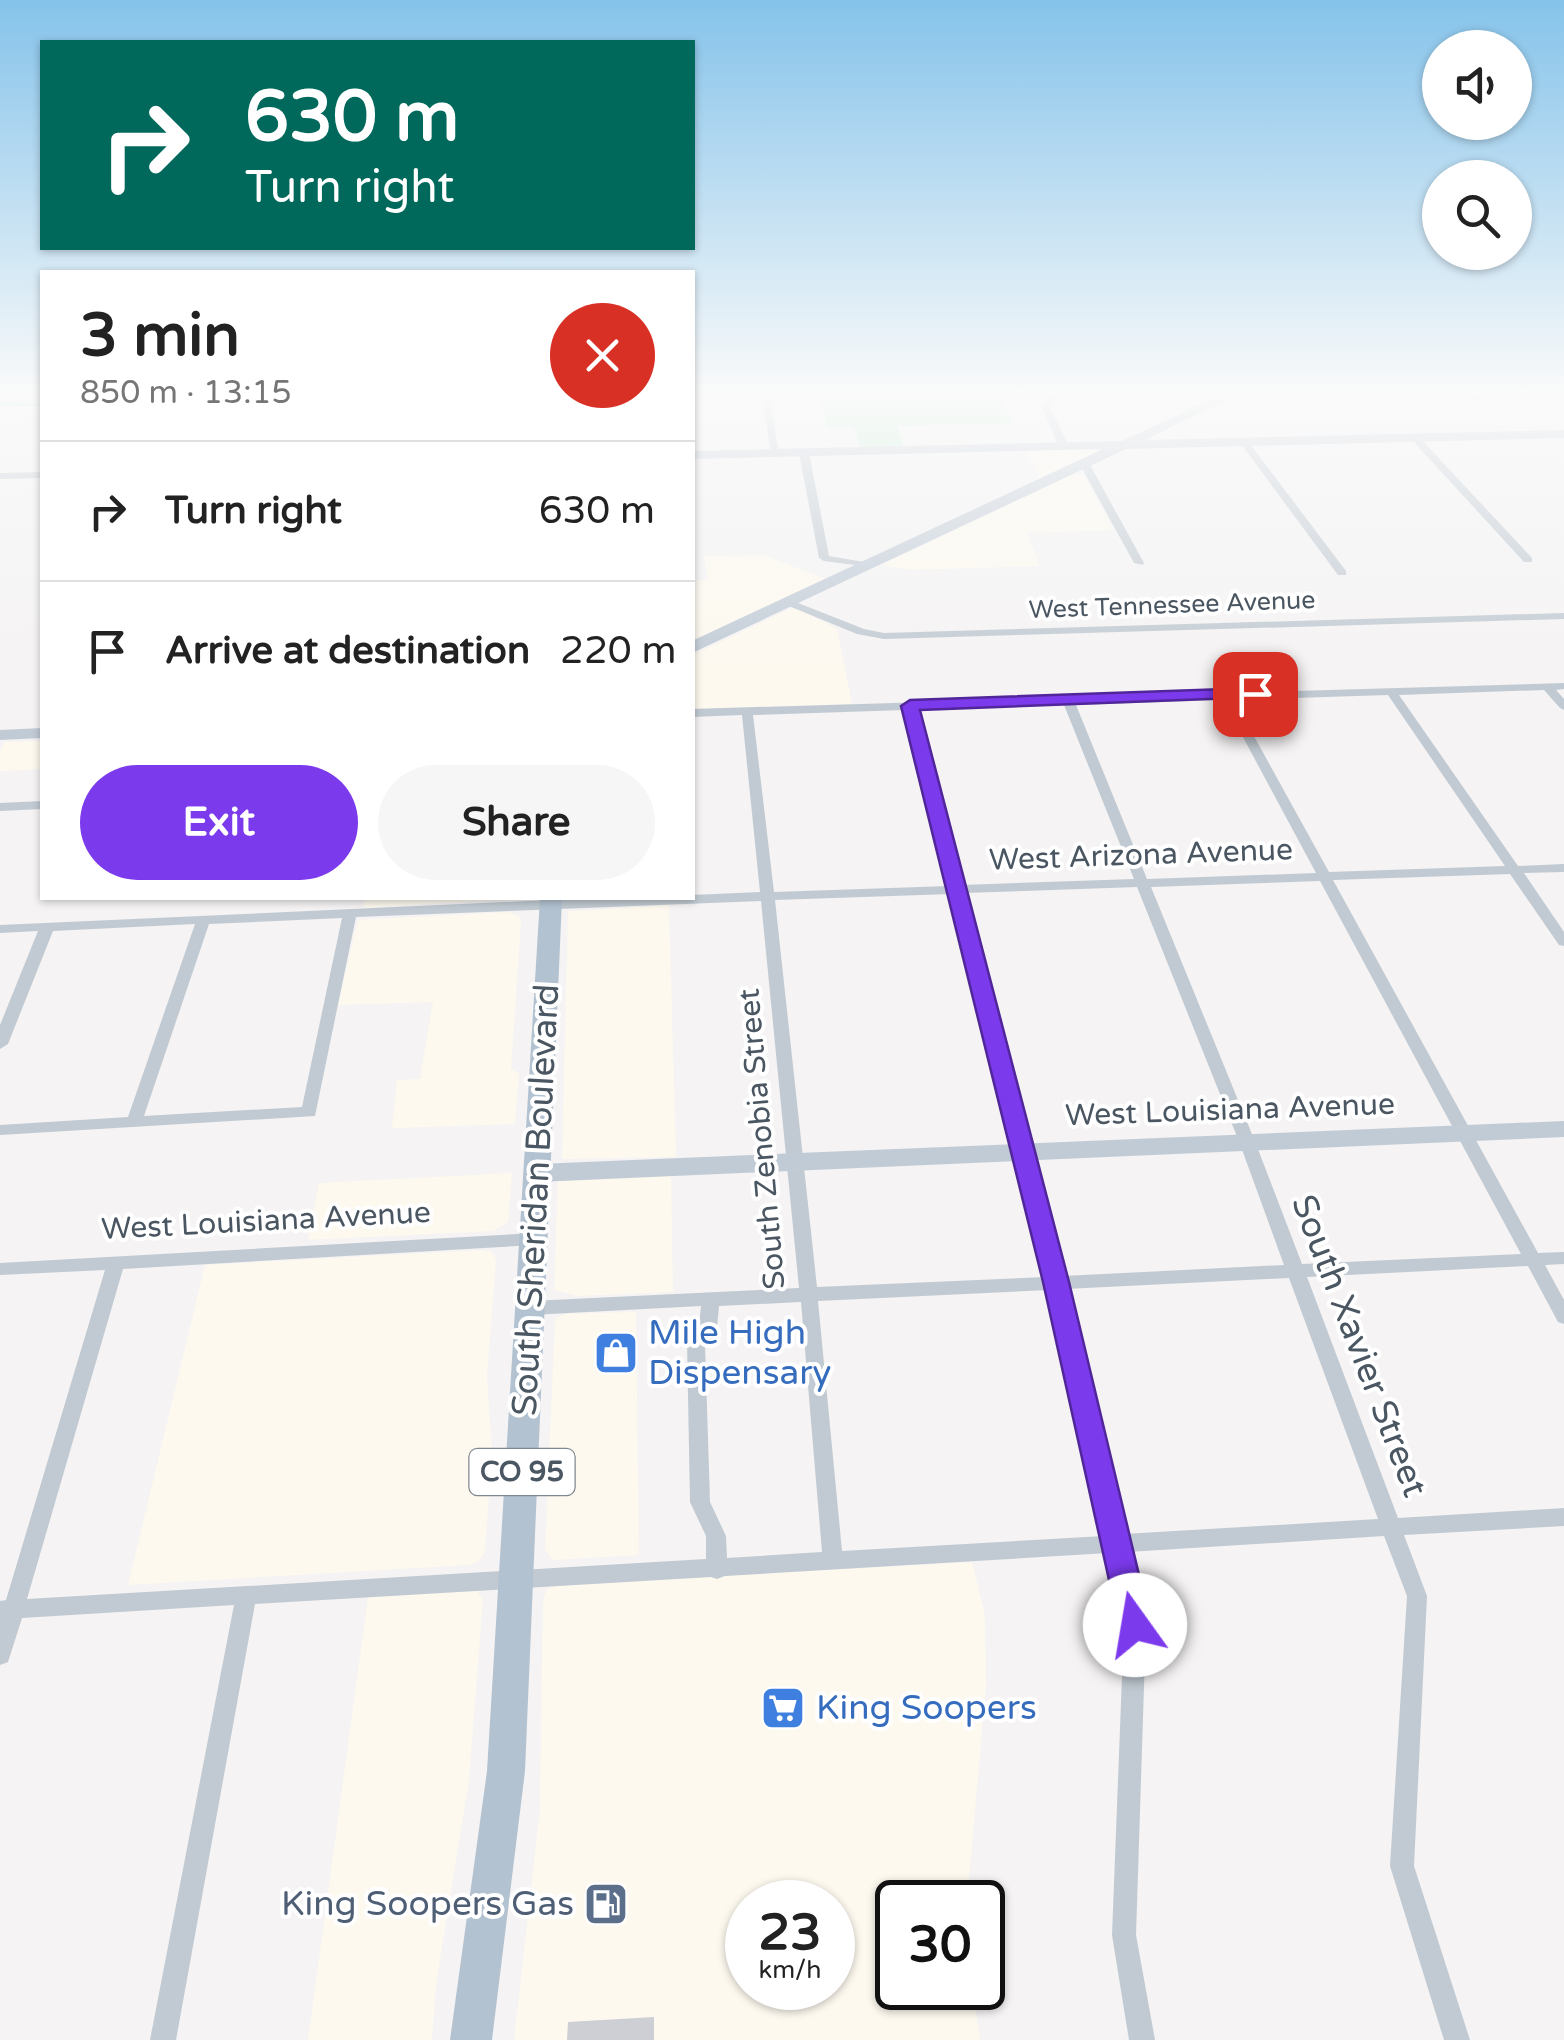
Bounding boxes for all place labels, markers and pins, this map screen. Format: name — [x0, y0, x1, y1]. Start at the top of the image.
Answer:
pin — [1213, 652, 1298, 737]
place label: Mile High Dispensary — [648, 1312, 831, 1394]
shop icon: Mile High Dispensary — [593, 1330, 639, 1376]
supermarket icon: King Soopers — [760, 1685, 806, 1731]
place label: King Soopers — [816, 1687, 1037, 1729]
fuel station icon: King Soopers Gas — [583, 1881, 629, 1927]
place label: King Soopers Gas — [281, 1883, 574, 1925]

